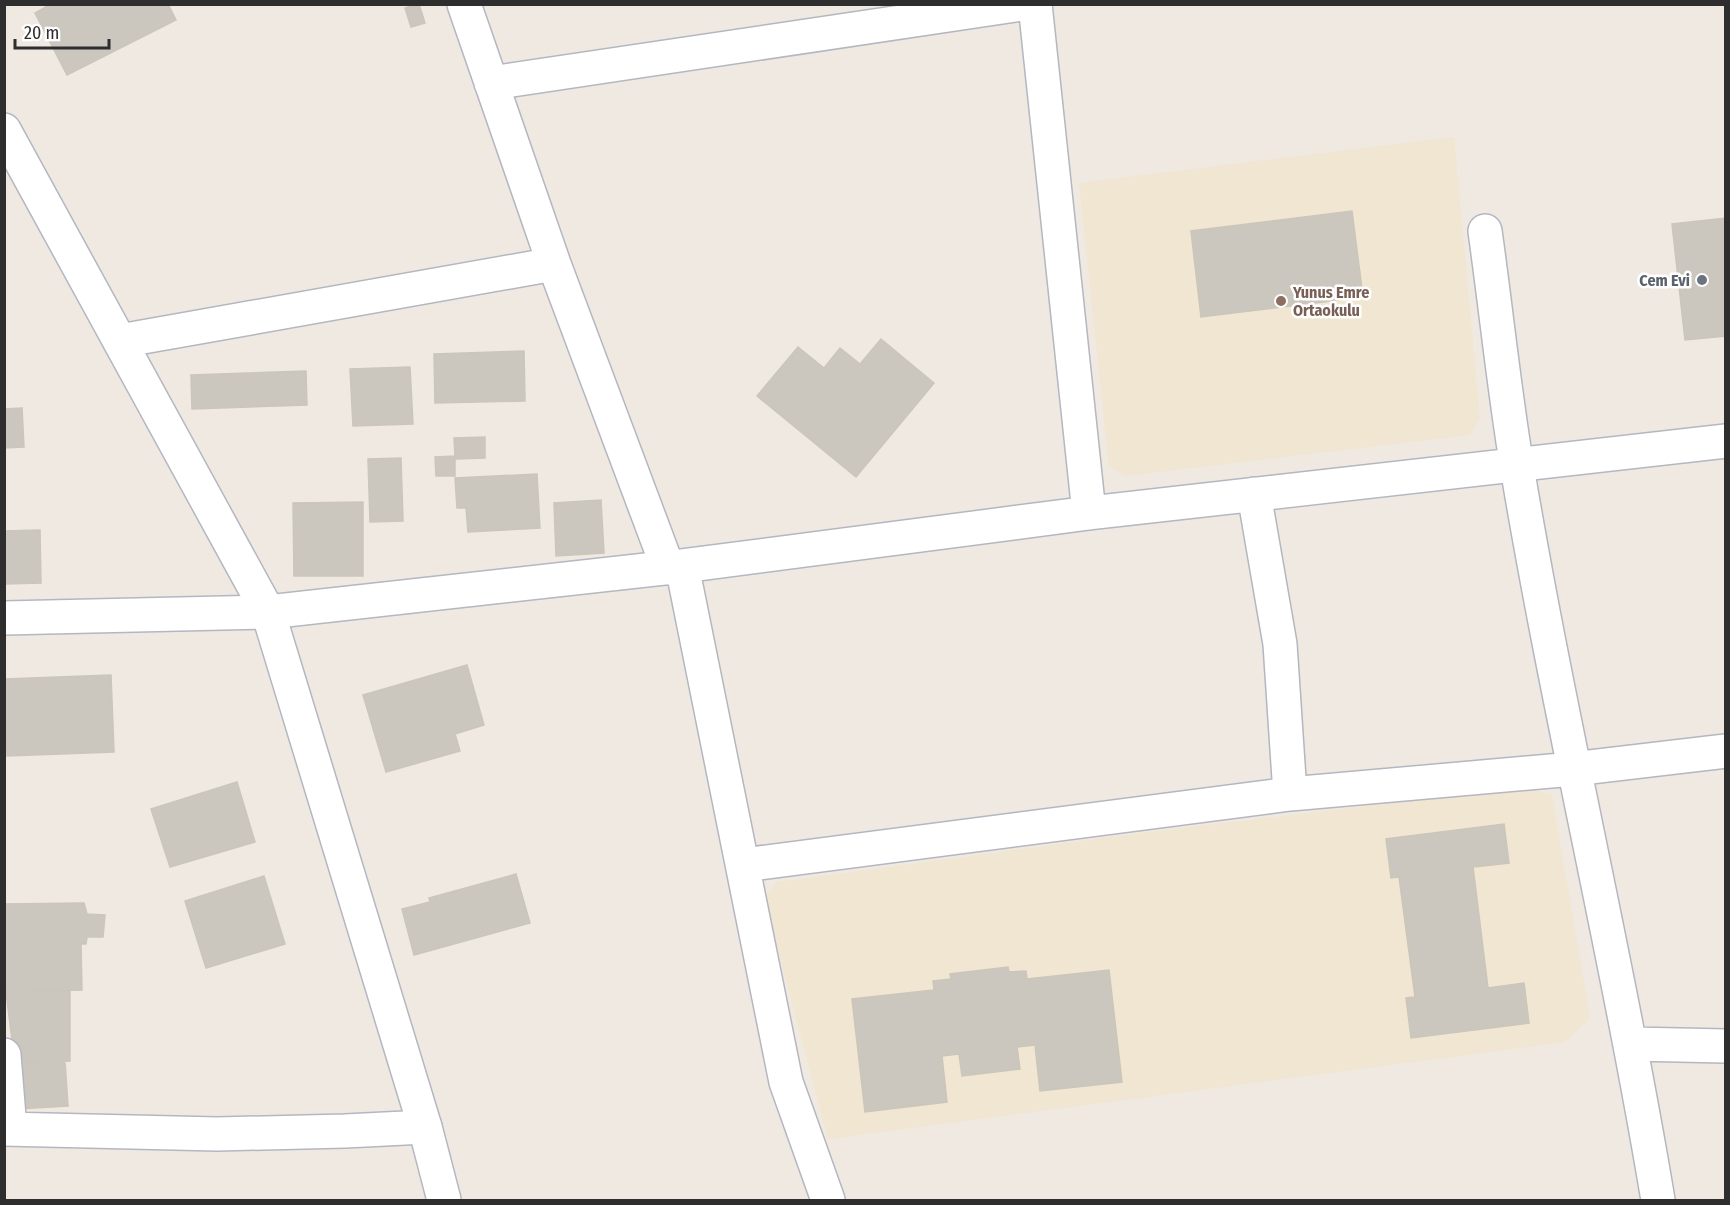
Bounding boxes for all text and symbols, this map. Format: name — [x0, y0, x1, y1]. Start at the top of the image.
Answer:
scale bar — [15, 12, 110, 50]
text: 20 m — [24, 22, 59, 44]
place label: Cem Evi — [1639, 271, 1690, 290]
marker: Cem Evi — [1695, 273, 1709, 287]
place label: Yunus Emre Ortaokulu — [1292, 283, 1369, 320]
marker: Yunus Emre Ortaokulu — [1274, 294, 1288, 308]

